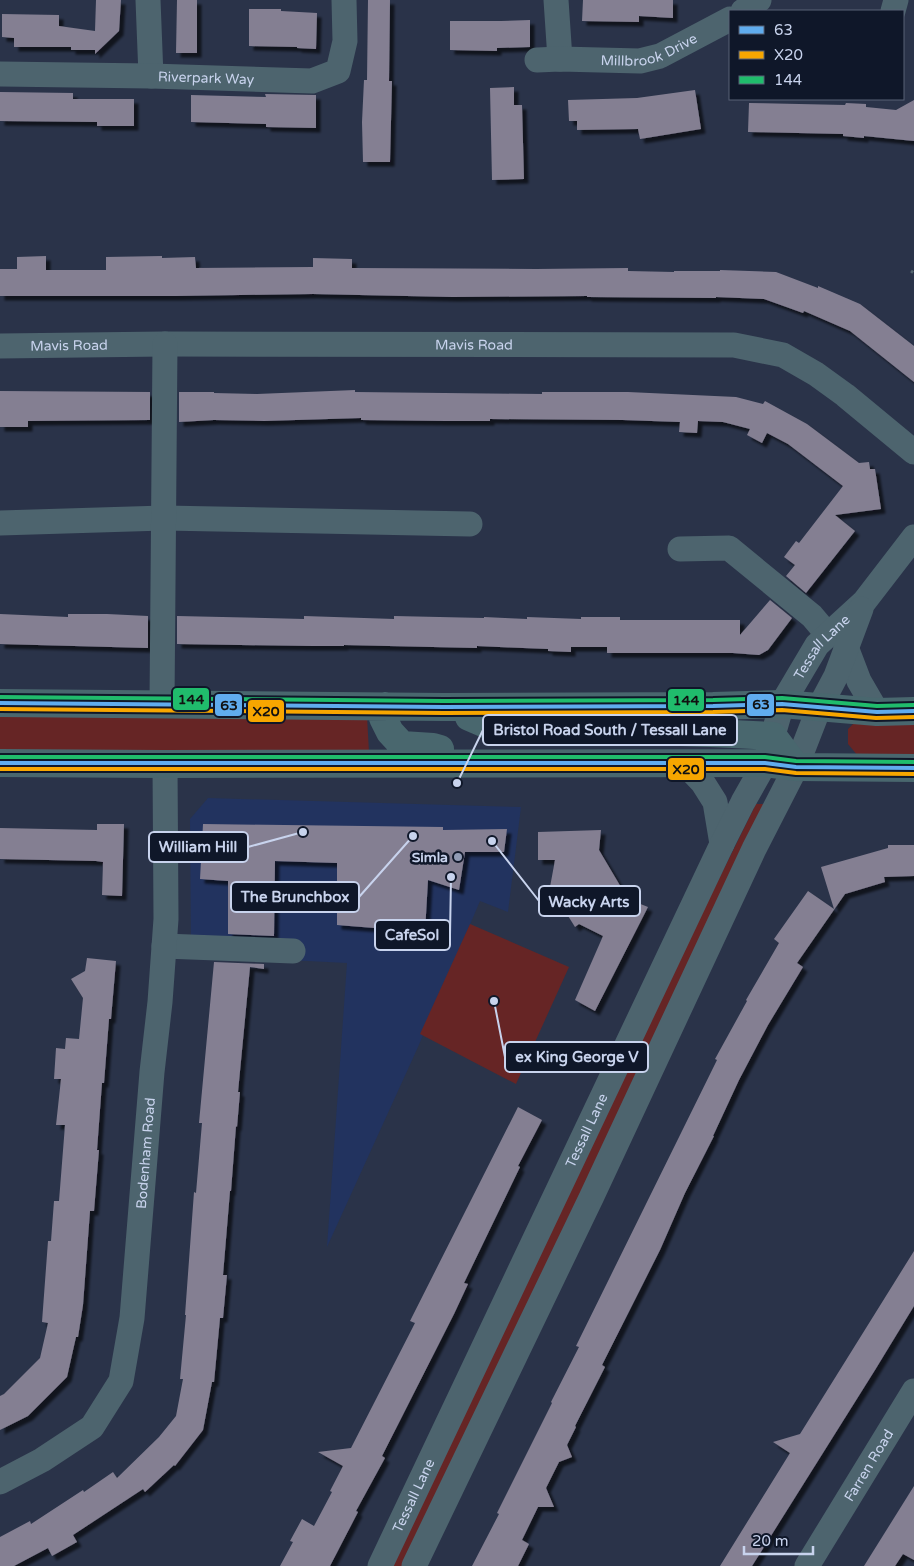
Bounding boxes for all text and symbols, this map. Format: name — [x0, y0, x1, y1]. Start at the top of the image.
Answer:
legend — [729, 10, 904, 100]
text: 63 — [774, 21, 793, 39]
street label: Millbrook Drive — [600, 29, 700, 70]
text: X20 — [774, 46, 803, 64]
street label: Riverpark Way — [158, 68, 255, 88]
text: 144 — [774, 71, 802, 89]
street label: Mavis Road — [30, 336, 108, 354]
street label: Mavis Road — [435, 336, 513, 353]
street label: Tessall Lane — [790, 611, 853, 683]
line badge: 144 — [172, 687, 210, 711]
line badge: 144 — [667, 688, 705, 712]
text: 144 — [178, 691, 204, 708]
text: 144 — [673, 692, 699, 709]
line badge: 63 — [214, 693, 243, 717]
line badge: 63 — [746, 693, 775, 717]
text: 63 — [752, 696, 770, 713]
text: 63 — [220, 697, 238, 714]
line badge: X20 — [247, 699, 285, 723]
text: X20 — [253, 703, 280, 720]
callout: Bristol Road South / Tessall Lane — [483, 715, 737, 745]
text: Bristol Road South / Tessall Lane — [493, 721, 727, 739]
line badge: X20 — [667, 757, 705, 781]
text: X20 — [673, 761, 700, 778]
callout: William Hill — [149, 832, 248, 862]
text: William Hill — [159, 838, 237, 856]
place label: Simla — [412, 849, 448, 866]
marker: Simla — [452, 851, 464, 863]
callout: The Brunchbox — [231, 882, 359, 912]
callout: Wacky Arts — [539, 886, 640, 916]
text: The Brunchbox — [240, 888, 349, 906]
text: Wacky Arts — [549, 893, 629, 912]
callout: CafeSol — [375, 920, 450, 950]
text: CafeSol — [385, 926, 439, 944]
callout: ex King George V — [505, 1042, 648, 1072]
text: ex King George V — [515, 1048, 639, 1067]
street label: Tessall Lane — [562, 1091, 611, 1170]
street label: Bodenham Road — [132, 1097, 158, 1209]
street label: Farren Road — [840, 1426, 897, 1504]
street label: Tessall Lane — [389, 1456, 438, 1535]
scale bar — [744, 1524, 813, 1556]
text: 20 m — [752, 1532, 789, 1550]

